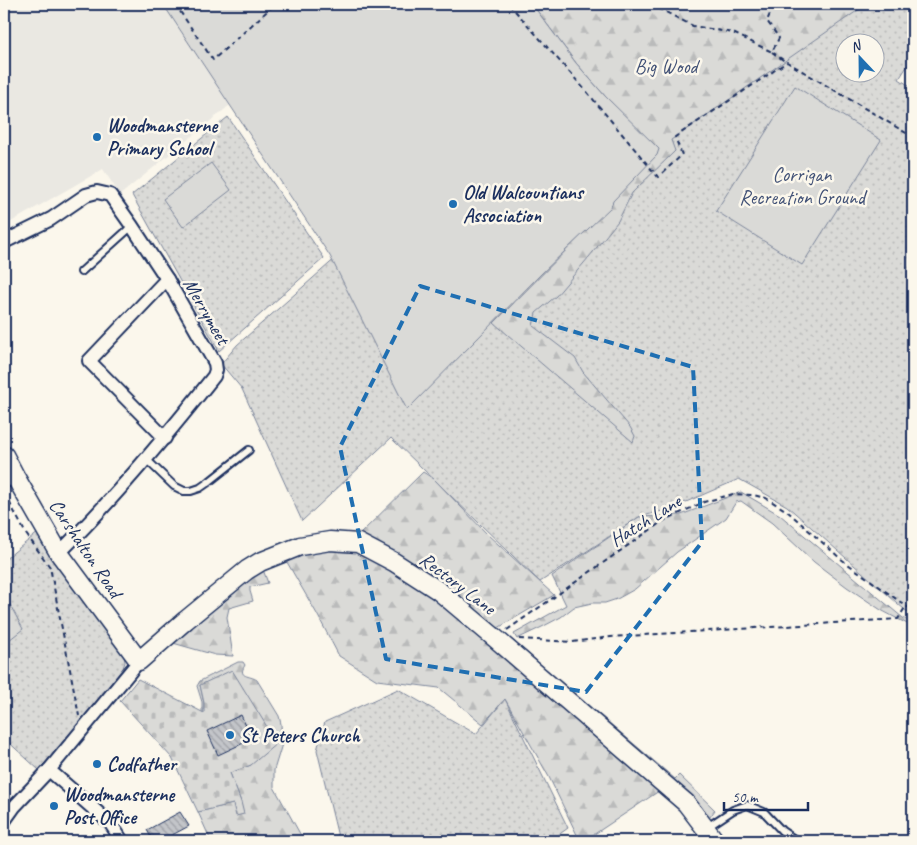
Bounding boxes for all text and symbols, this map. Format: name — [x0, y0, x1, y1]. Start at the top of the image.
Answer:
north arrow — [834, 32, 884, 82]
text: N — [848, 36, 865, 56]
park label: Big Wood — [635, 54, 700, 79]
place label: Woodmansterne Primary School — [107, 113, 218, 161]
marker: Woodmansterne Primary School — [91, 131, 103, 143]
park label: Corrigan Recreation Ground — [739, 162, 868, 210]
place label: Old Walcountians Association — [463, 180, 585, 228]
marker: Old Walcountians Association — [447, 198, 459, 210]
street label: Merrymeet — [178, 273, 237, 351]
street label: Hatch Lane — [605, 488, 687, 552]
street label: Carshalton Road — [43, 494, 129, 605]
street label: Rectory Lane — [415, 547, 502, 621]
place label: St Peters Church — [240, 723, 360, 748]
marker: St Peters Church — [224, 729, 236, 741]
place label: Codfather — [107, 752, 179, 777]
marker: Codfather — [91, 758, 103, 770]
scale bar — [724, 780, 808, 812]
place label: Woodmansterne Post Office — [64, 782, 175, 830]
text: 50 m — [732, 788, 759, 807]
marker: Woodmansterne Post Office — [48, 800, 60, 812]

